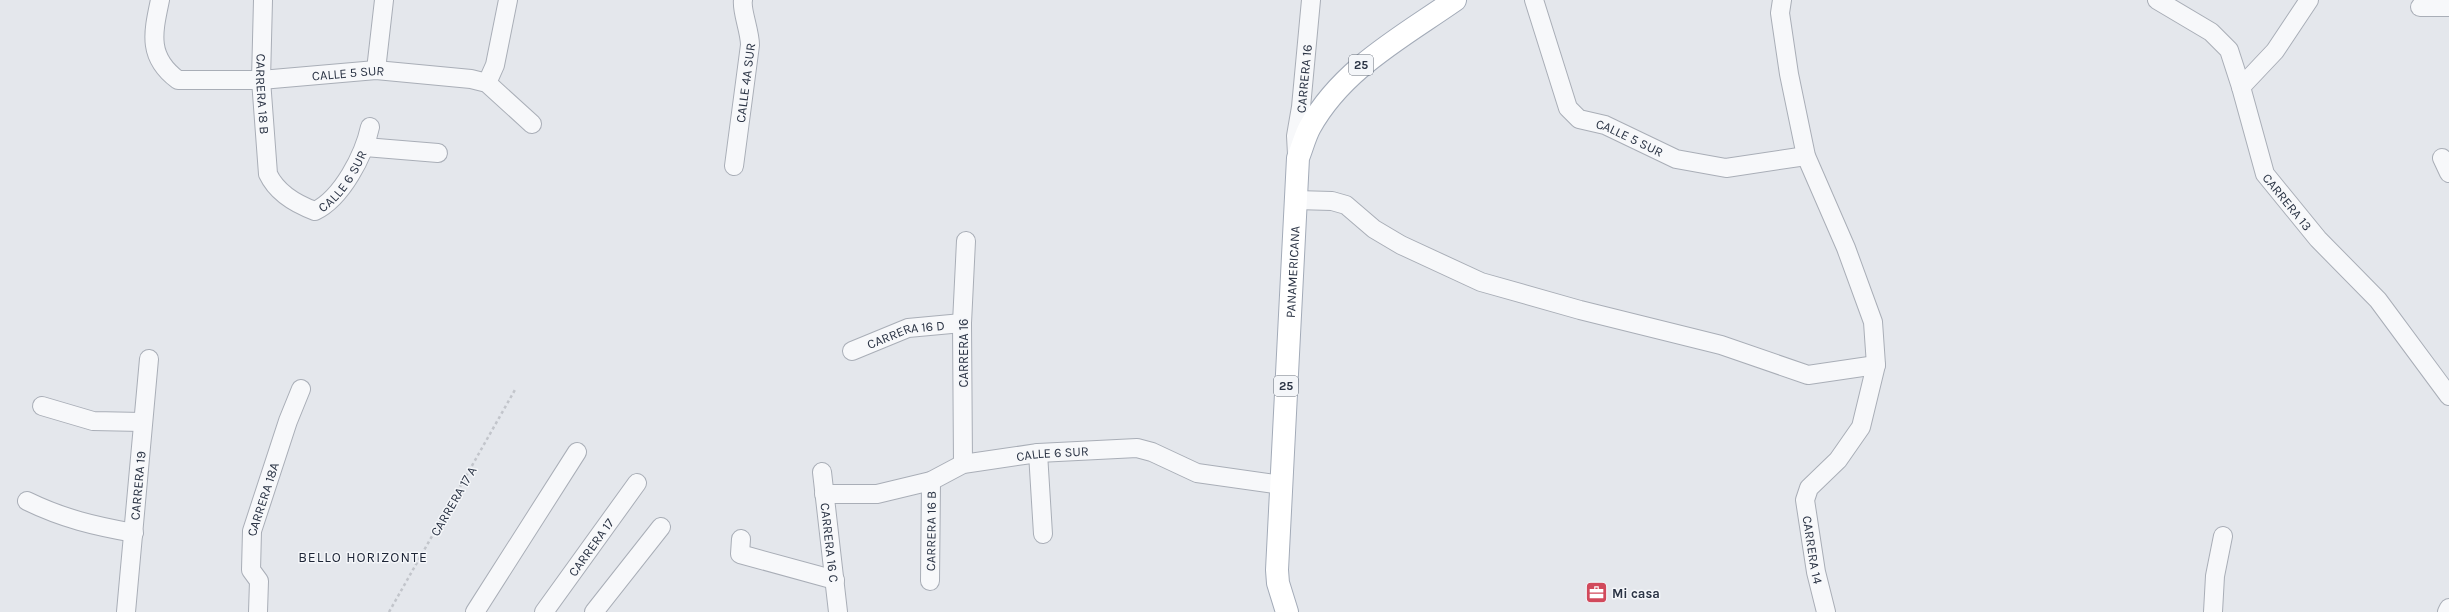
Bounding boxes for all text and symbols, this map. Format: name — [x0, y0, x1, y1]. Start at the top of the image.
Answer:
street label: CALLE 4A SUR — [733, 42, 758, 124]
street label: CARRERA 16 — [1293, 44, 1315, 114]
street label: CARRERA 18 B — [253, 53, 272, 135]
road number: 25 — [1349, 55, 1373, 75]
street label: CALLE 5 SUR — [311, 63, 385, 84]
street label: CALLE 5 SUR — [1595, 116, 1666, 160]
street label: CALLE 6 SUR — [315, 148, 370, 215]
street label: CARRERA 13 — [2259, 170, 2315, 233]
street label: PANAMERICANA — [1283, 225, 1303, 318]
street label: CARRERA 16 D — [865, 318, 945, 352]
street label: CARRERA 16 — [956, 319, 971, 387]
road number: 25 — [1274, 376, 1298, 396]
street label: CALLE 6 SUR — [1015, 443, 1089, 464]
street label: CARRERA 19 — [127, 450, 149, 521]
street label: CARRERA 18A — [245, 460, 282, 536]
street label: CARRERA 17 A — [427, 463, 480, 539]
street label: CARRERA 16 B — [923, 491, 939, 571]
street label: CARRERA 16 C — [818, 502, 842, 583]
street label: CARRERA 14 — [1799, 515, 1826, 585]
street label: CARRERA 17 — [565, 516, 617, 579]
district label: BELLO HORIZONTE — [298, 549, 428, 566]
office icon: Mi casa — [1583, 580, 1609, 606]
place label: Mi casa — [1612, 586, 1660, 601]

